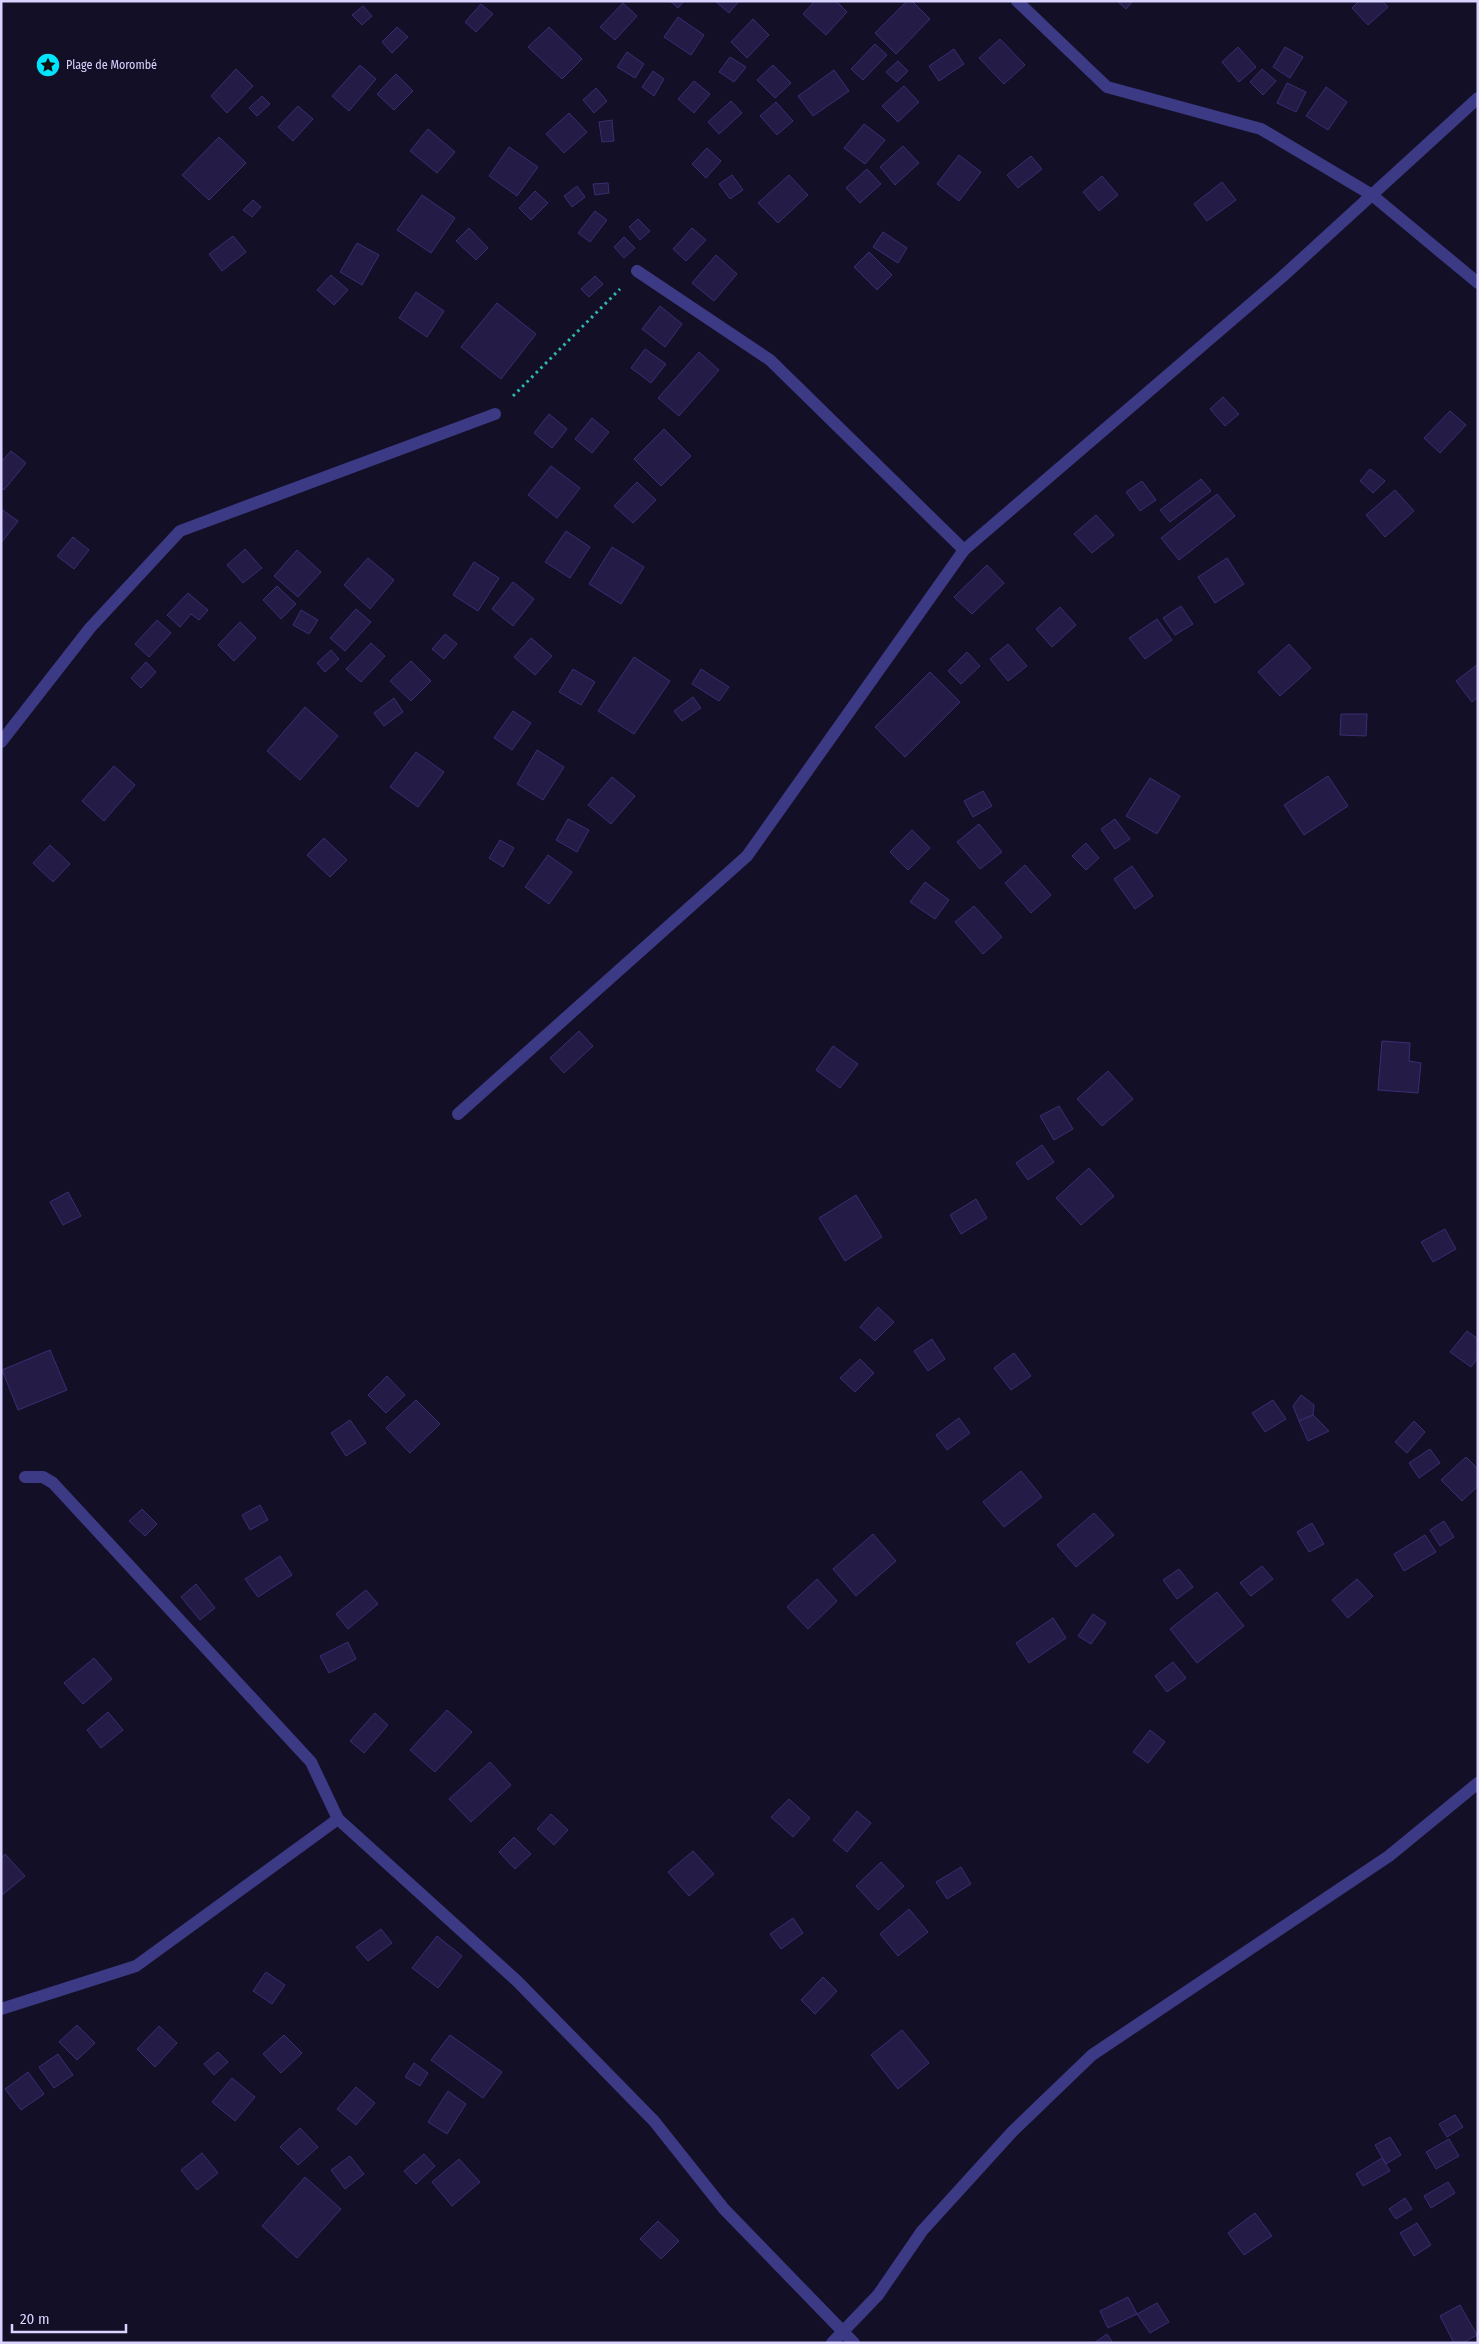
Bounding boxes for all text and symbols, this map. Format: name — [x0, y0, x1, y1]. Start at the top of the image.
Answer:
place icon: Plage de Morombé — [35, 52, 61, 78]
place label: Plage de Morombé — [66, 58, 157, 72]
scale bar — [12, 2302, 126, 2334]
text: 20 m — [20, 2310, 50, 2328]

